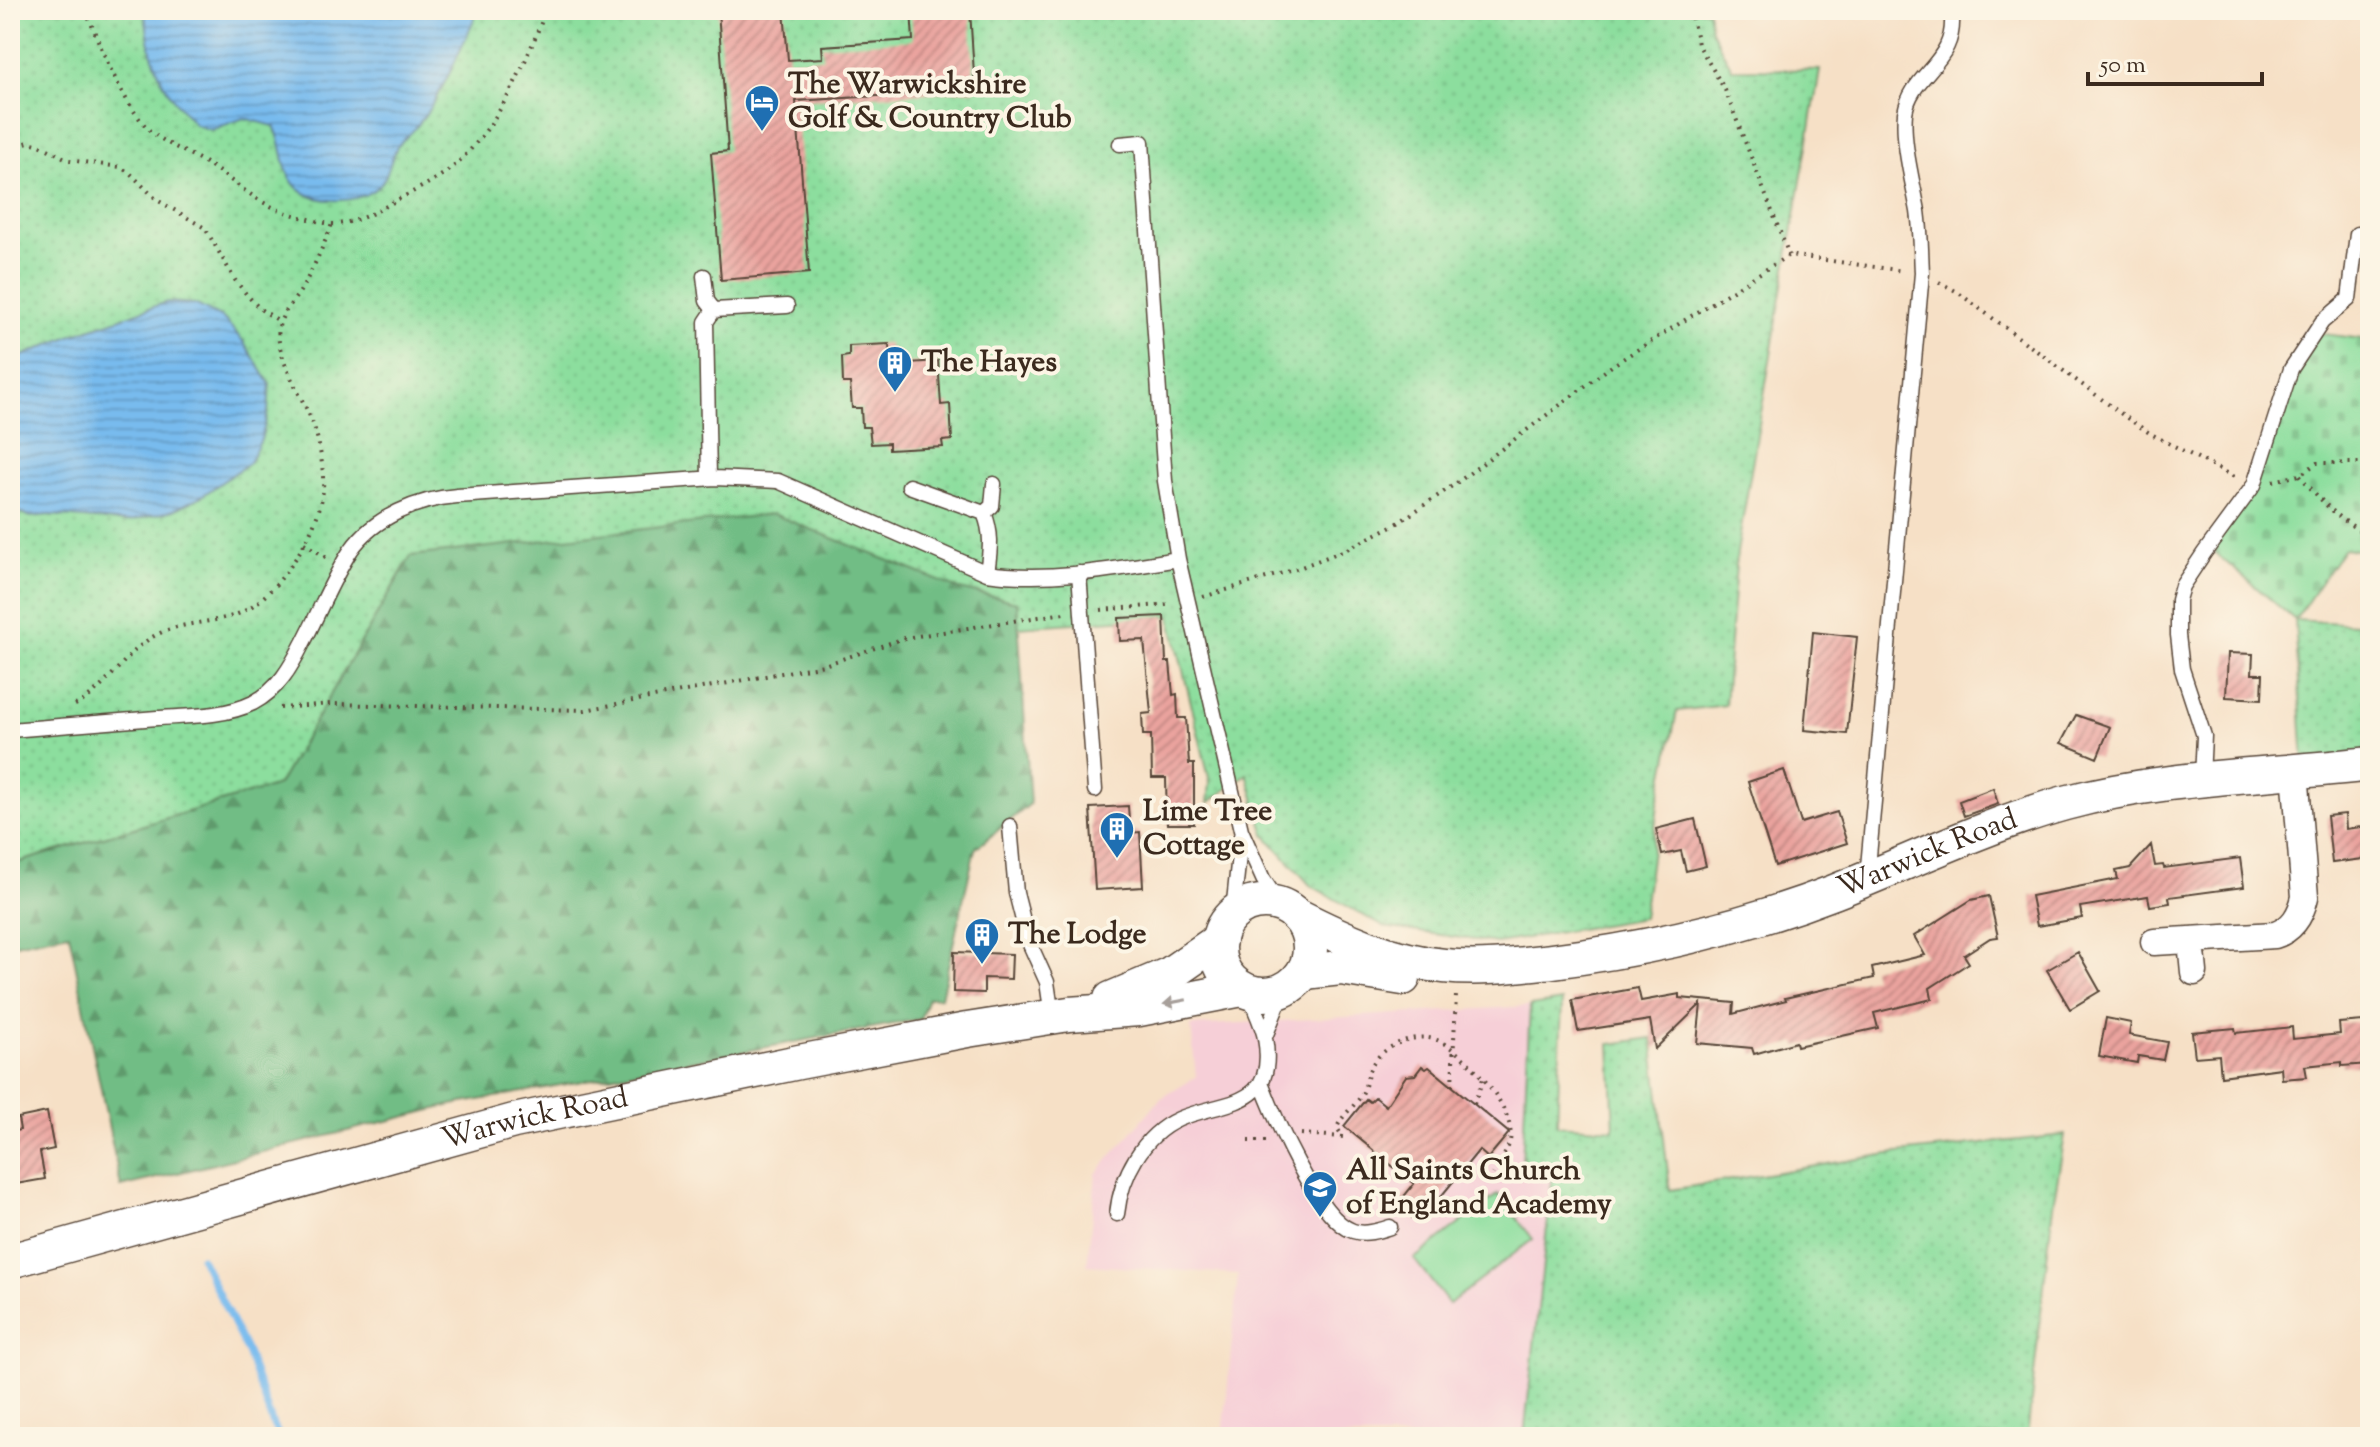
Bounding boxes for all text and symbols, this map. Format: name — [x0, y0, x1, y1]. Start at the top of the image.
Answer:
scale bar — [2088, 36, 2262, 86]
text: 50 m — [2098, 49, 2146, 83]
place label: The Warwickshire Golf & Country Club — [788, 64, 1072, 141]
hotel icon: The Warwickshire Golf & Country Club — [743, 83, 781, 133]
place label: The Hayes — [921, 342, 1057, 385]
building icon: The Hayes — [876, 344, 914, 394]
place label: Lime Tree Cottage — [1143, 791, 1272, 868]
street label: Warwick Road — [1831, 798, 2023, 910]
building icon: Lime Tree Cottage — [1098, 810, 1136, 860]
place label: The Lodge — [1008, 914, 1146, 957]
building icon: The Lodge — [963, 916, 1001, 966]
one-way arrow — [1163, 996, 1188, 1008]
street label: Warwick Road — [437, 1076, 632, 1162]
place label: All Saints Church of England Academy — [1346, 1150, 1612, 1227]
school or university icon: All Saints Church of England Academy — [1301, 1169, 1339, 1219]

